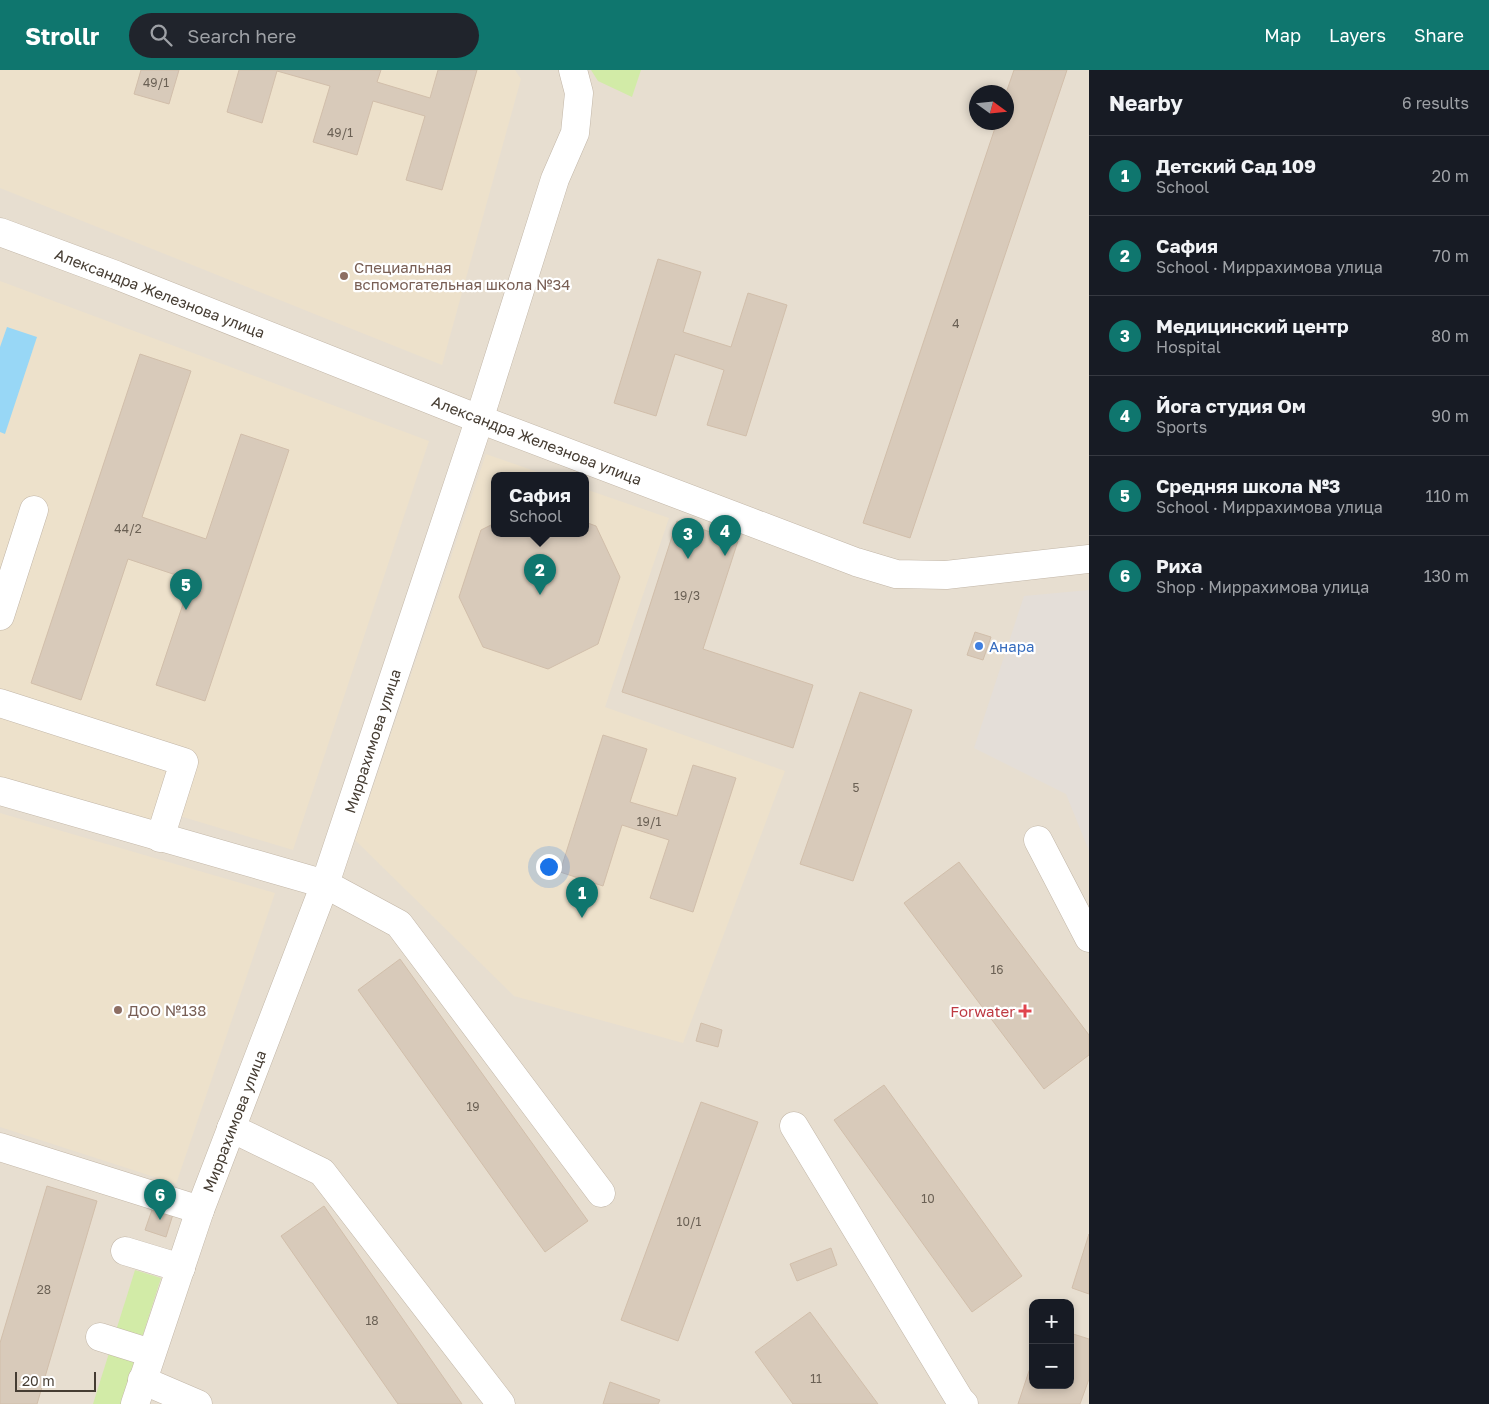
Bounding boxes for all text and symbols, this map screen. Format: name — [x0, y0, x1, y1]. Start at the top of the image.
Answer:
search box — [129, 13, 479, 58]
text: Strollr — [25, 21, 99, 50]
icon: search — [147, 21, 175, 49]
text: Search here — [187, 24, 296, 47]
text: Map — [1264, 24, 1301, 46]
text: Layers — [1329, 24, 1386, 46]
text: Share — [1414, 24, 1464, 46]
house number: 49/1 — [143, 75, 169, 90]
north arrow — [969, 85, 1014, 130]
text: Nearby — [1109, 90, 1183, 116]
text: 6 results — [1402, 93, 1469, 113]
house number: 49/1 — [327, 125, 353, 140]
text: Детский Сад 109 — [1156, 154, 1316, 177]
text: 1 — [1121, 166, 1129, 186]
text: 20 m — [1432, 166, 1469, 186]
text: School — [1156, 177, 1209, 197]
text: Сафия — [1156, 234, 1218, 257]
street label: Александра Железнова улица — [53, 245, 267, 341]
text: 2 — [1120, 246, 1130, 266]
text: 70 m — [1432, 246, 1469, 266]
text: School · Миррахимова улица — [1156, 257, 1383, 277]
place label: Специальная вспомогательная школа №34 — [354, 258, 570, 293]
marker: Специальная вспомогательная школа №34 — [338, 270, 350, 282]
text: Медицинский центр — [1156, 314, 1349, 337]
house number: 4 — [952, 316, 960, 331]
text: 3 — [1120, 326, 1130, 346]
text: 80 m — [1431, 326, 1469, 346]
text: Hospital — [1156, 337, 1221, 357]
street label: Александра Железнова улица — [430, 392, 644, 488]
text: Йога студия Ом — [1156, 394, 1306, 417]
text: 4 — [1120, 406, 1130, 426]
text: 90 m — [1431, 406, 1469, 426]
text: Sports — [1156, 417, 1207, 437]
popup — [491, 472, 589, 537]
text: Средняя школа №3 — [1156, 474, 1340, 497]
text: Сафия — [509, 483, 571, 506]
text: 5 — [1120, 486, 1130, 506]
text: 110 m — [1425, 486, 1469, 506]
text: School · Миррахимова улица — [1156, 497, 1383, 517]
text: School — [509, 506, 562, 526]
pin: 4 — [709, 515, 741, 556]
pin: 3 — [672, 518, 704, 559]
house number: 44/2 — [114, 521, 142, 536]
pin: 2 — [524, 554, 556, 595]
text: Риха — [1156, 554, 1202, 577]
text: 6 — [1120, 566, 1130, 586]
text: 130 m — [1424, 566, 1469, 586]
pin: 5 — [170, 569, 202, 610]
text: Shop · Миррахимова улица — [1156, 577, 1369, 597]
house number: 19/3 — [674, 588, 700, 603]
place label: Анара — [989, 637, 1034, 655]
marker: Анара — [973, 640, 985, 652]
street label: Миррахимова улица — [340, 666, 404, 816]
house number: 5 — [853, 780, 860, 795]
house number: 19/1 — [637, 814, 662, 829]
your location — [536, 854, 562, 880]
pin: 1 — [566, 877, 598, 918]
house number: 16 — [990, 962, 1004, 977]
place label: ДОО №138 — [128, 1001, 206, 1019]
place label: Forwater — [950, 1002, 1015, 1020]
marker: ДОО №138 — [112, 1004, 124, 1016]
marker: Forwater — [1019, 1005, 1031, 1017]
street label: Миррахимова улица — [199, 1047, 269, 1195]
house number: 19 — [466, 1099, 480, 1114]
pin: 6 — [144, 1179, 176, 1220]
house number: 10 — [921, 1191, 935, 1206]
house number: 10/1 — [677, 1214, 702, 1229]
house number: 28 — [37, 1282, 51, 1297]
map controls — [1029, 1299, 1074, 1389]
button: + — [1029, 1299, 1074, 1344]
house number: 18 — [365, 1313, 379, 1328]
button: − — [1029, 1344, 1074, 1389]
scale bar — [15, 1369, 96, 1392]
house number: 11 — [810, 1371, 822, 1386]
text: 20 m — [22, 1372, 55, 1389]

